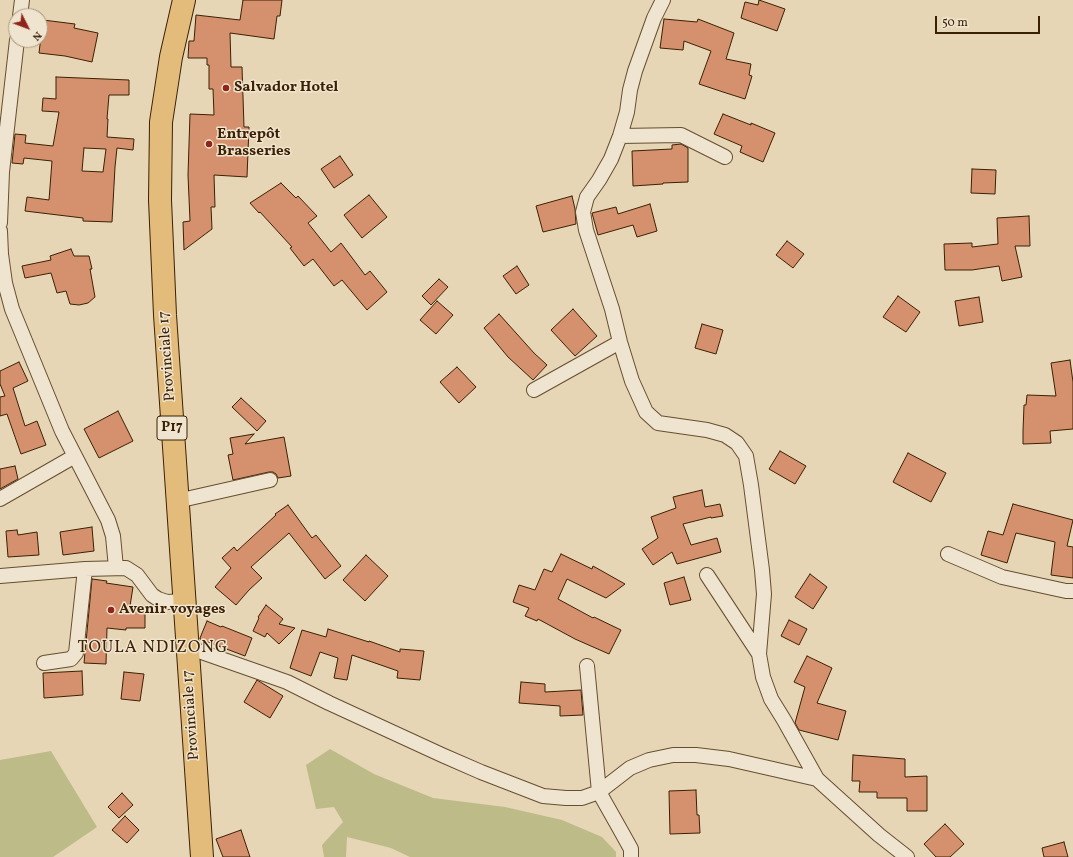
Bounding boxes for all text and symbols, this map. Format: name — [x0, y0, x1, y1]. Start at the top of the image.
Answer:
north arrow — [8, 8, 48, 48]
scale bar — [937, 8, 1042, 34]
text: 50 m — [942, 15, 968, 31]
text: N — [28, 28, 45, 44]
place label: Salvador Hotel — [234, 79, 338, 97]
marker: Salvador Hotel — [221, 83, 231, 93]
place label: Entrepôt Brasseries — [217, 126, 291, 161]
marker: Entrepôt Brasseries — [204, 139, 214, 149]
street label: Provinciale 17 — [156, 310, 180, 402]
road number: P17 — [157, 416, 187, 440]
place label: Avenir voyages — [119, 601, 226, 619]
marker: Avenir voyages — [106, 605, 116, 615]
district label: TOULA NDIZONG — [78, 639, 228, 659]
street label: Provinciale 17 — [180, 669, 204, 761]

